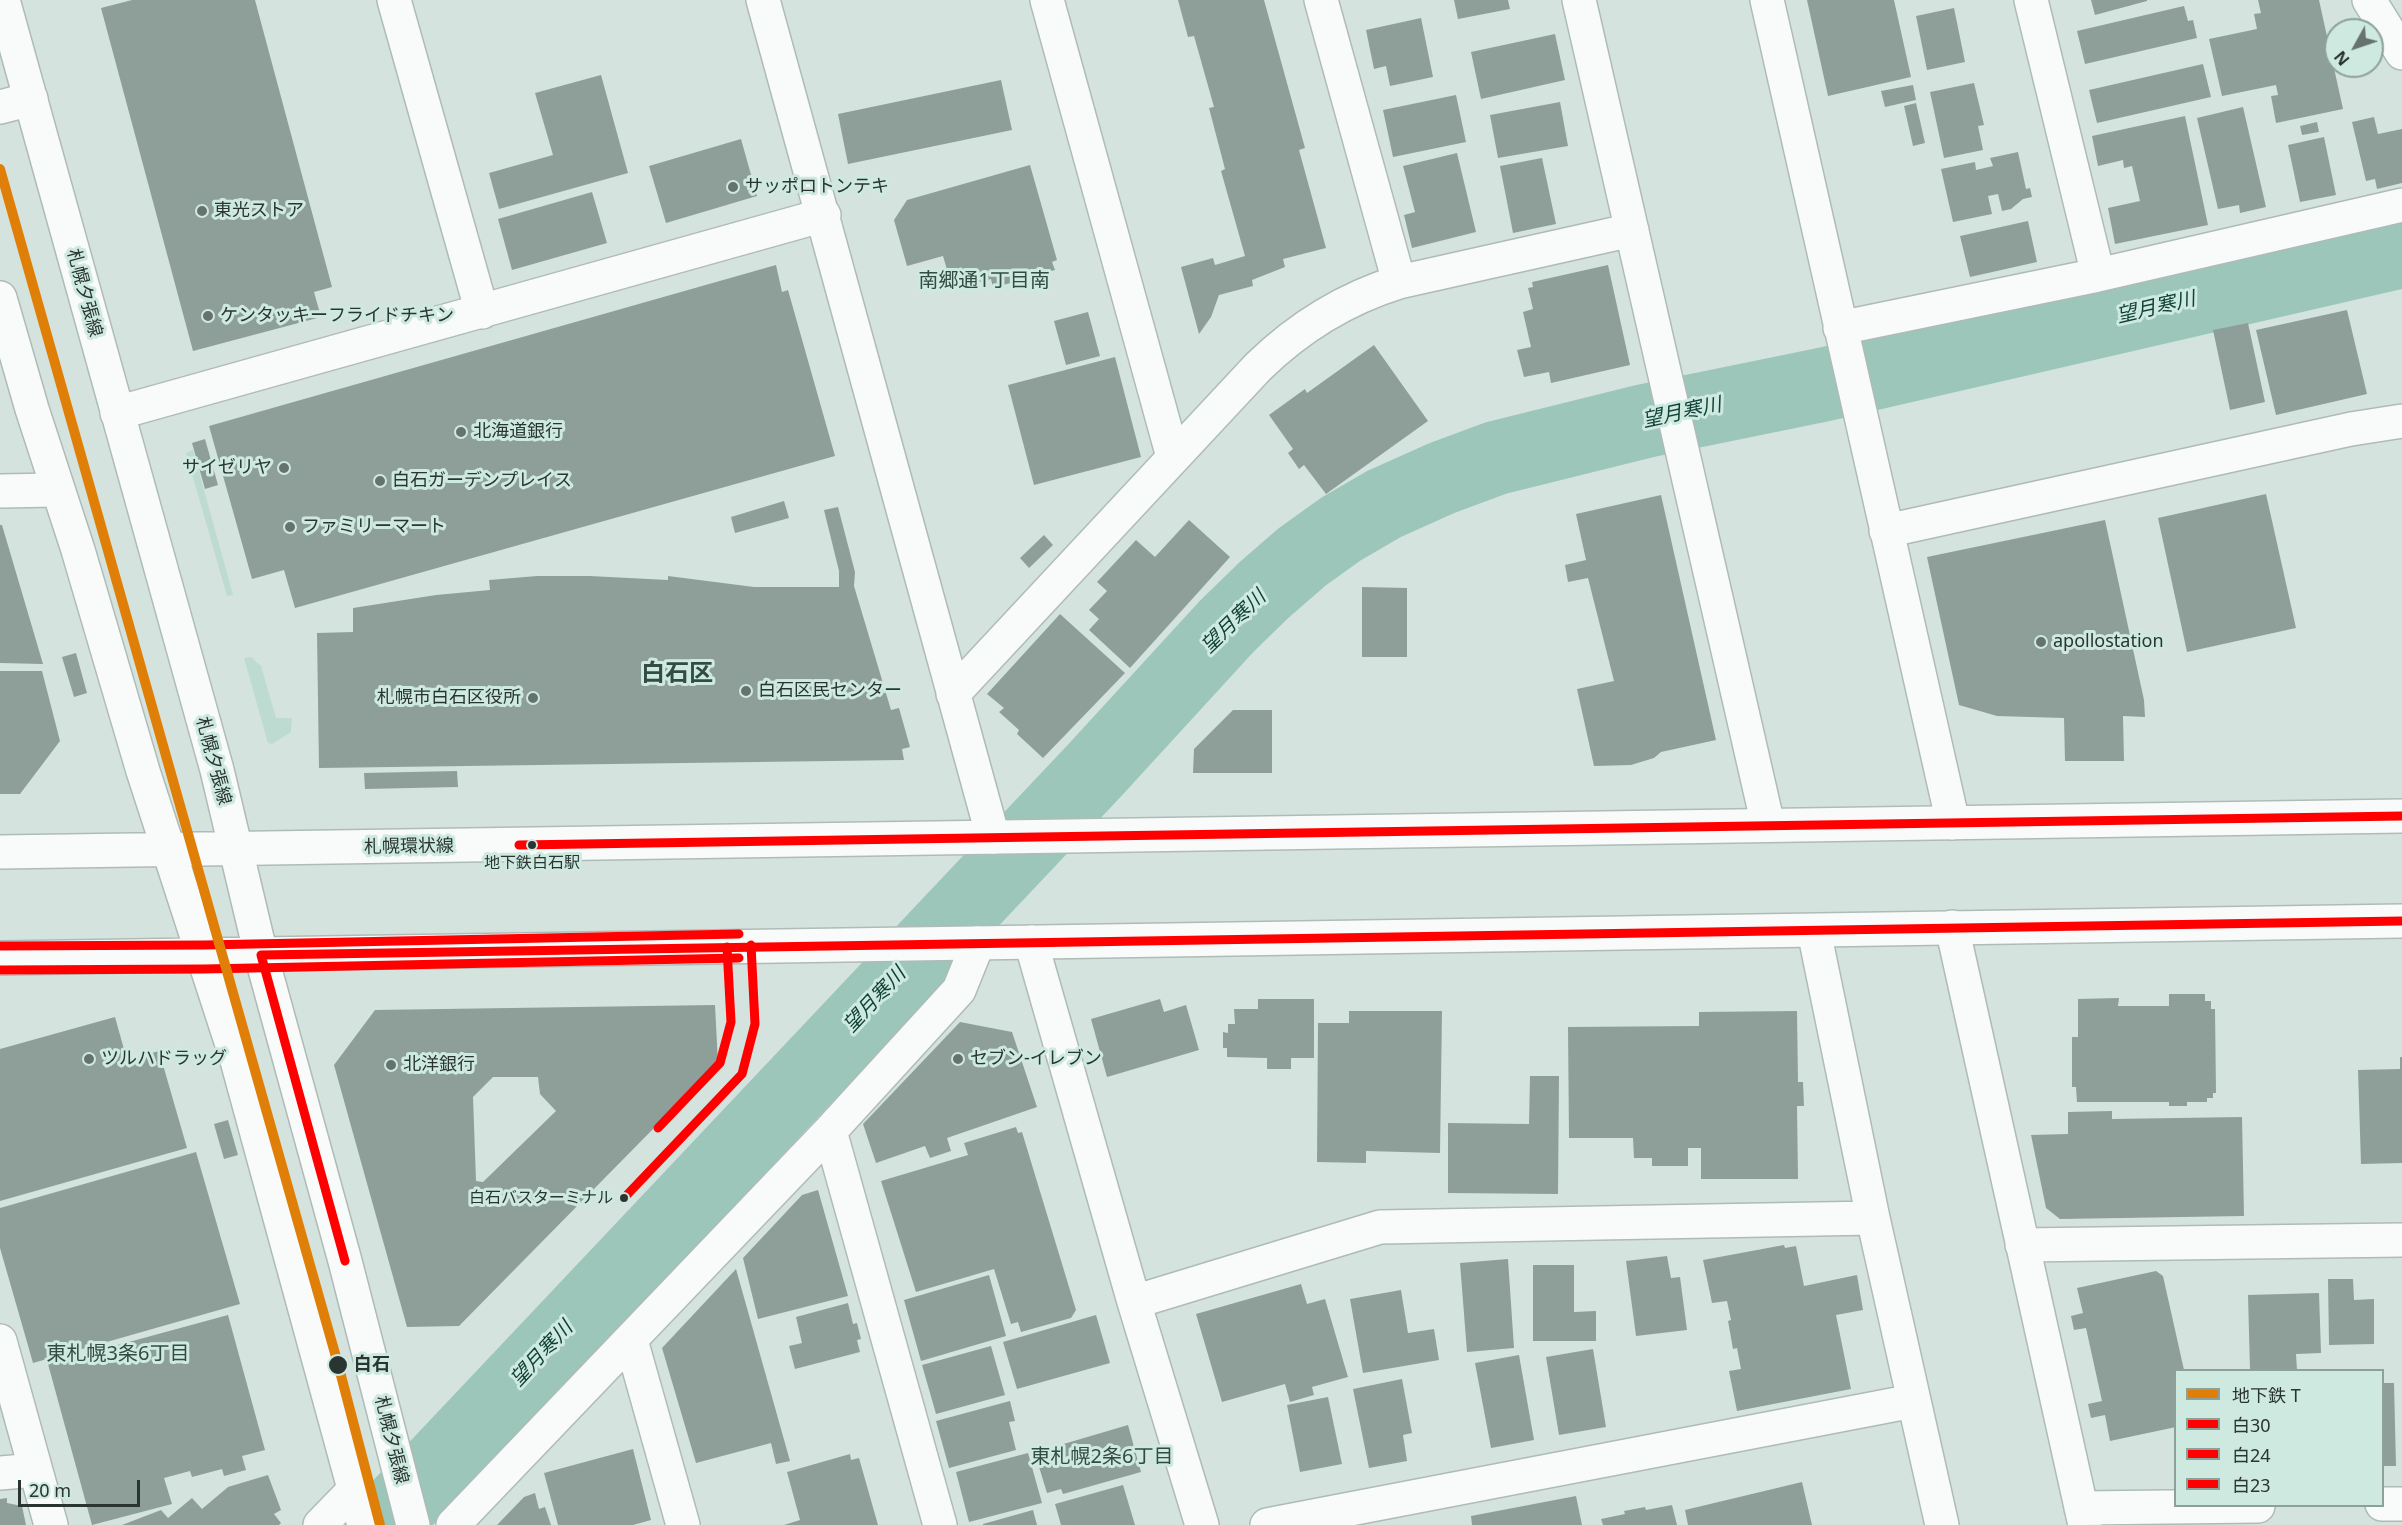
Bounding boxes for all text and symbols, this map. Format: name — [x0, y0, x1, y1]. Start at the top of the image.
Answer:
north arrow — [2324, 18, 2384, 78]
text: N — [2329, 46, 2354, 70]
place label: サッポロトンテキ — [745, 176, 889, 198]
marker: サッポロトンテキ — [726, 180, 740, 194]
place label: 東光ストア — [214, 200, 304, 222]
marker: 東光ストア — [195, 204, 209, 218]
street label: 札幌夕張線 — [62, 247, 106, 339]
district label: 南郷通1丁目南 — [918, 269, 1050, 293]
water label: 望月寒川 — [2114, 287, 2198, 329]
place label: ケンタッキーフライドチキン — [220, 305, 454, 327]
marker: ケンタッキーフライドチキン — [201, 309, 215, 323]
water label: 望月寒川 — [1640, 393, 1724, 433]
place label: 北海道銀行 — [473, 421, 563, 443]
marker: 北海道銀行 — [454, 425, 468, 439]
place label: サイゼリヤ — [182, 457, 272, 479]
marker: サイゼリヤ — [277, 461, 291, 475]
place label: 白石ガーデンプレイス — [392, 470, 572, 492]
marker: 白石ガーデンプレイス — [373, 474, 387, 488]
place label: ファミリーマート — [302, 516, 446, 538]
marker: ファミリーマート — [283, 520, 297, 534]
water label: 望月寒川 — [1197, 586, 1271, 658]
place label: apollostation — [2053, 631, 2164, 653]
marker: apollostation — [2034, 635, 2048, 649]
district label: 白石区 — [641, 660, 713, 688]
place label: 白石区民センター — [758, 680, 902, 702]
marker: 白石区民センター — [739, 684, 753, 698]
place label: 札幌市白石区役所 — [377, 687, 521, 709]
marker: 札幌市白石区役所 — [526, 691, 540, 705]
street label: 札幌夕張線 — [191, 715, 235, 807]
street label: 札幌環状線 — [364, 835, 454, 859]
marker: 地下鉄白石駅 — [526, 839, 538, 851]
place label: 地下鉄白石駅 — [484, 853, 580, 873]
water label: 望月寒川 — [839, 963, 911, 1037]
place label: ツルハドラッグ — [101, 1048, 227, 1070]
place label: セブン-イレブン — [970, 1048, 1102, 1070]
marker: ツルハドラッグ — [82, 1052, 96, 1066]
marker: セブン-イレブン — [951, 1052, 965, 1066]
place label: 北洋銀行 — [403, 1054, 475, 1076]
marker: 北洋銀行 — [384, 1058, 398, 1072]
place label: 白石バスターミナル — [469, 1188, 613, 1208]
marker: 白石バスターミナル — [618, 1192, 630, 1204]
water label: 望月寒川 — [506, 1317, 578, 1391]
district label: 東札幌3条6丁目 — [47, 1342, 189, 1366]
marker: 白石 — [327, 1354, 349, 1376]
place label: 白石 — [354, 1354, 390, 1376]
legend — [2174, 1369, 2384, 1507]
text: 地下鉄 T — [2232, 1383, 2301, 1407]
street label: 札幌夕張線 — [370, 1394, 412, 1486]
text: 白30 — [2232, 1413, 2271, 1437]
text: 白24 — [2232, 1443, 2271, 1467]
district label: 東札幌2条6丁目 — [1031, 1445, 1173, 1469]
scale bar — [21, 1468, 142, 1506]
text: 白23 — [2232, 1473, 2271, 1497]
text: 20 m — [29, 1478, 71, 1502]

